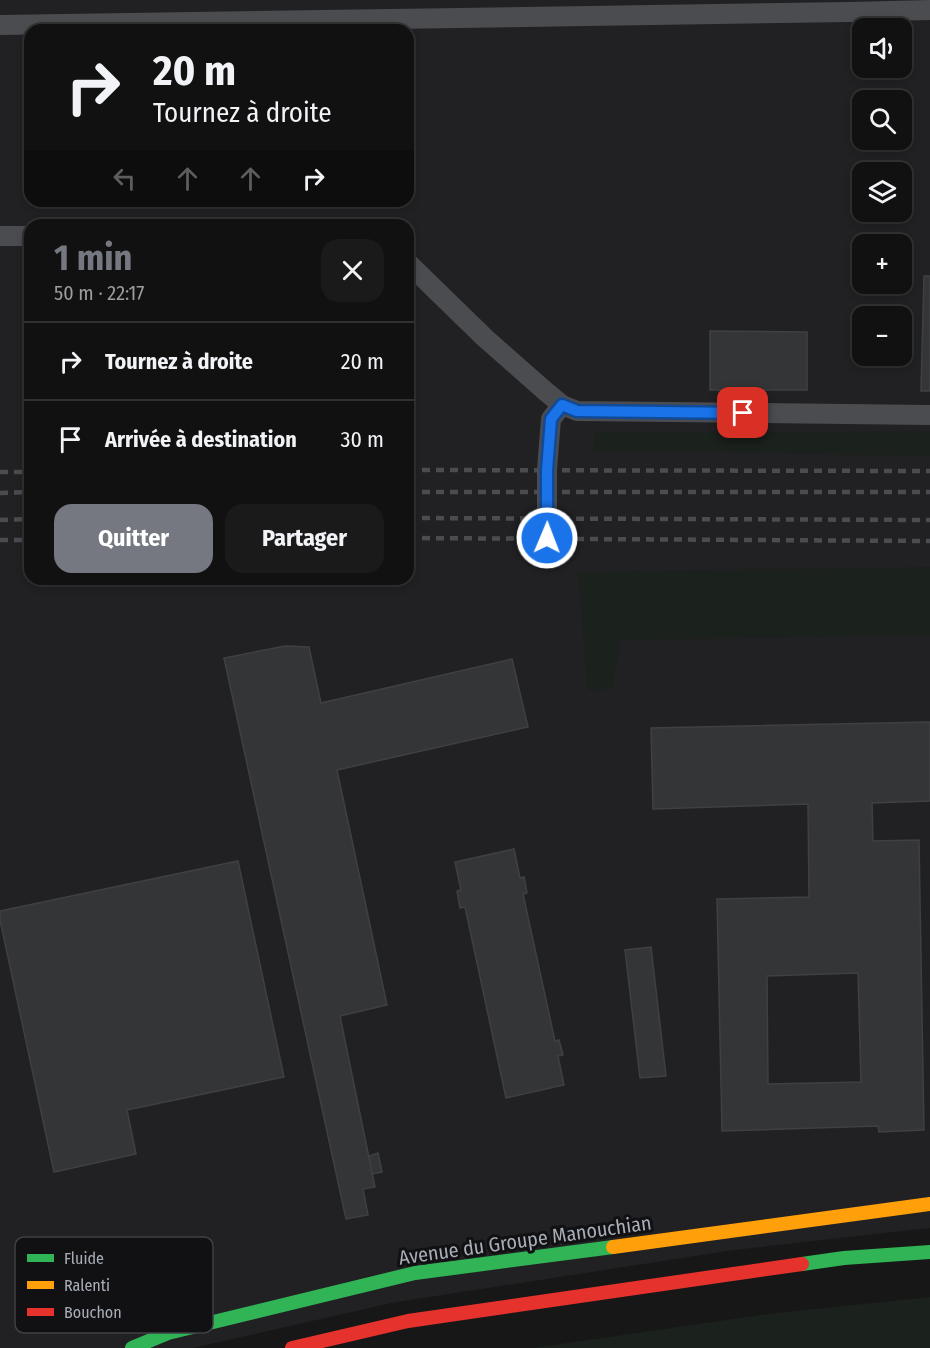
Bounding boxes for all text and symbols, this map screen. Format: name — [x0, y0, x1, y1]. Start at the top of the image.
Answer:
map controls — [852, 18, 912, 366]
button: sound — [852, 18, 912, 78]
text: 20 m — [153, 46, 236, 96]
icon: right — [54, 48, 132, 126]
button: search — [852, 90, 912, 150]
text: Tournez à droite — [153, 97, 332, 129]
icon: left — [108, 162, 141, 195]
icon: ahead — [171, 162, 204, 195]
icon: ahead — [234, 162, 267, 195]
icon: right — [297, 162, 330, 195]
button: layers — [852, 162, 912, 222]
button: + — [852, 234, 912, 294]
text: 1 min — [54, 236, 132, 280]
button: close — [321, 239, 384, 302]
text: 50 m · 22:17 — [54, 281, 144, 305]
button: − — [852, 306, 912, 366]
icon: right — [54, 345, 87, 378]
text: Tournez à droite — [105, 348, 253, 375]
text: 20 m — [341, 348, 384, 375]
pin — [717, 387, 768, 438]
icon: arrive — [726, 396, 759, 429]
icon: arrive — [54, 423, 87, 456]
text: Arrivée à destination — [105, 426, 297, 453]
text: 30 m — [341, 426, 384, 453]
button: Quitter — [54, 504, 213, 573]
button: Partager — [225, 504, 384, 573]
position arrow — [515, 506, 579, 570]
street label: Avenue du Groupe Manouchian — [397, 1210, 653, 1270]
legend — [15, 1237, 213, 1333]
text: Fluide — [64, 1249, 104, 1268]
text: Ralenti — [64, 1276, 110, 1295]
text: Bouchon — [64, 1303, 122, 1322]

